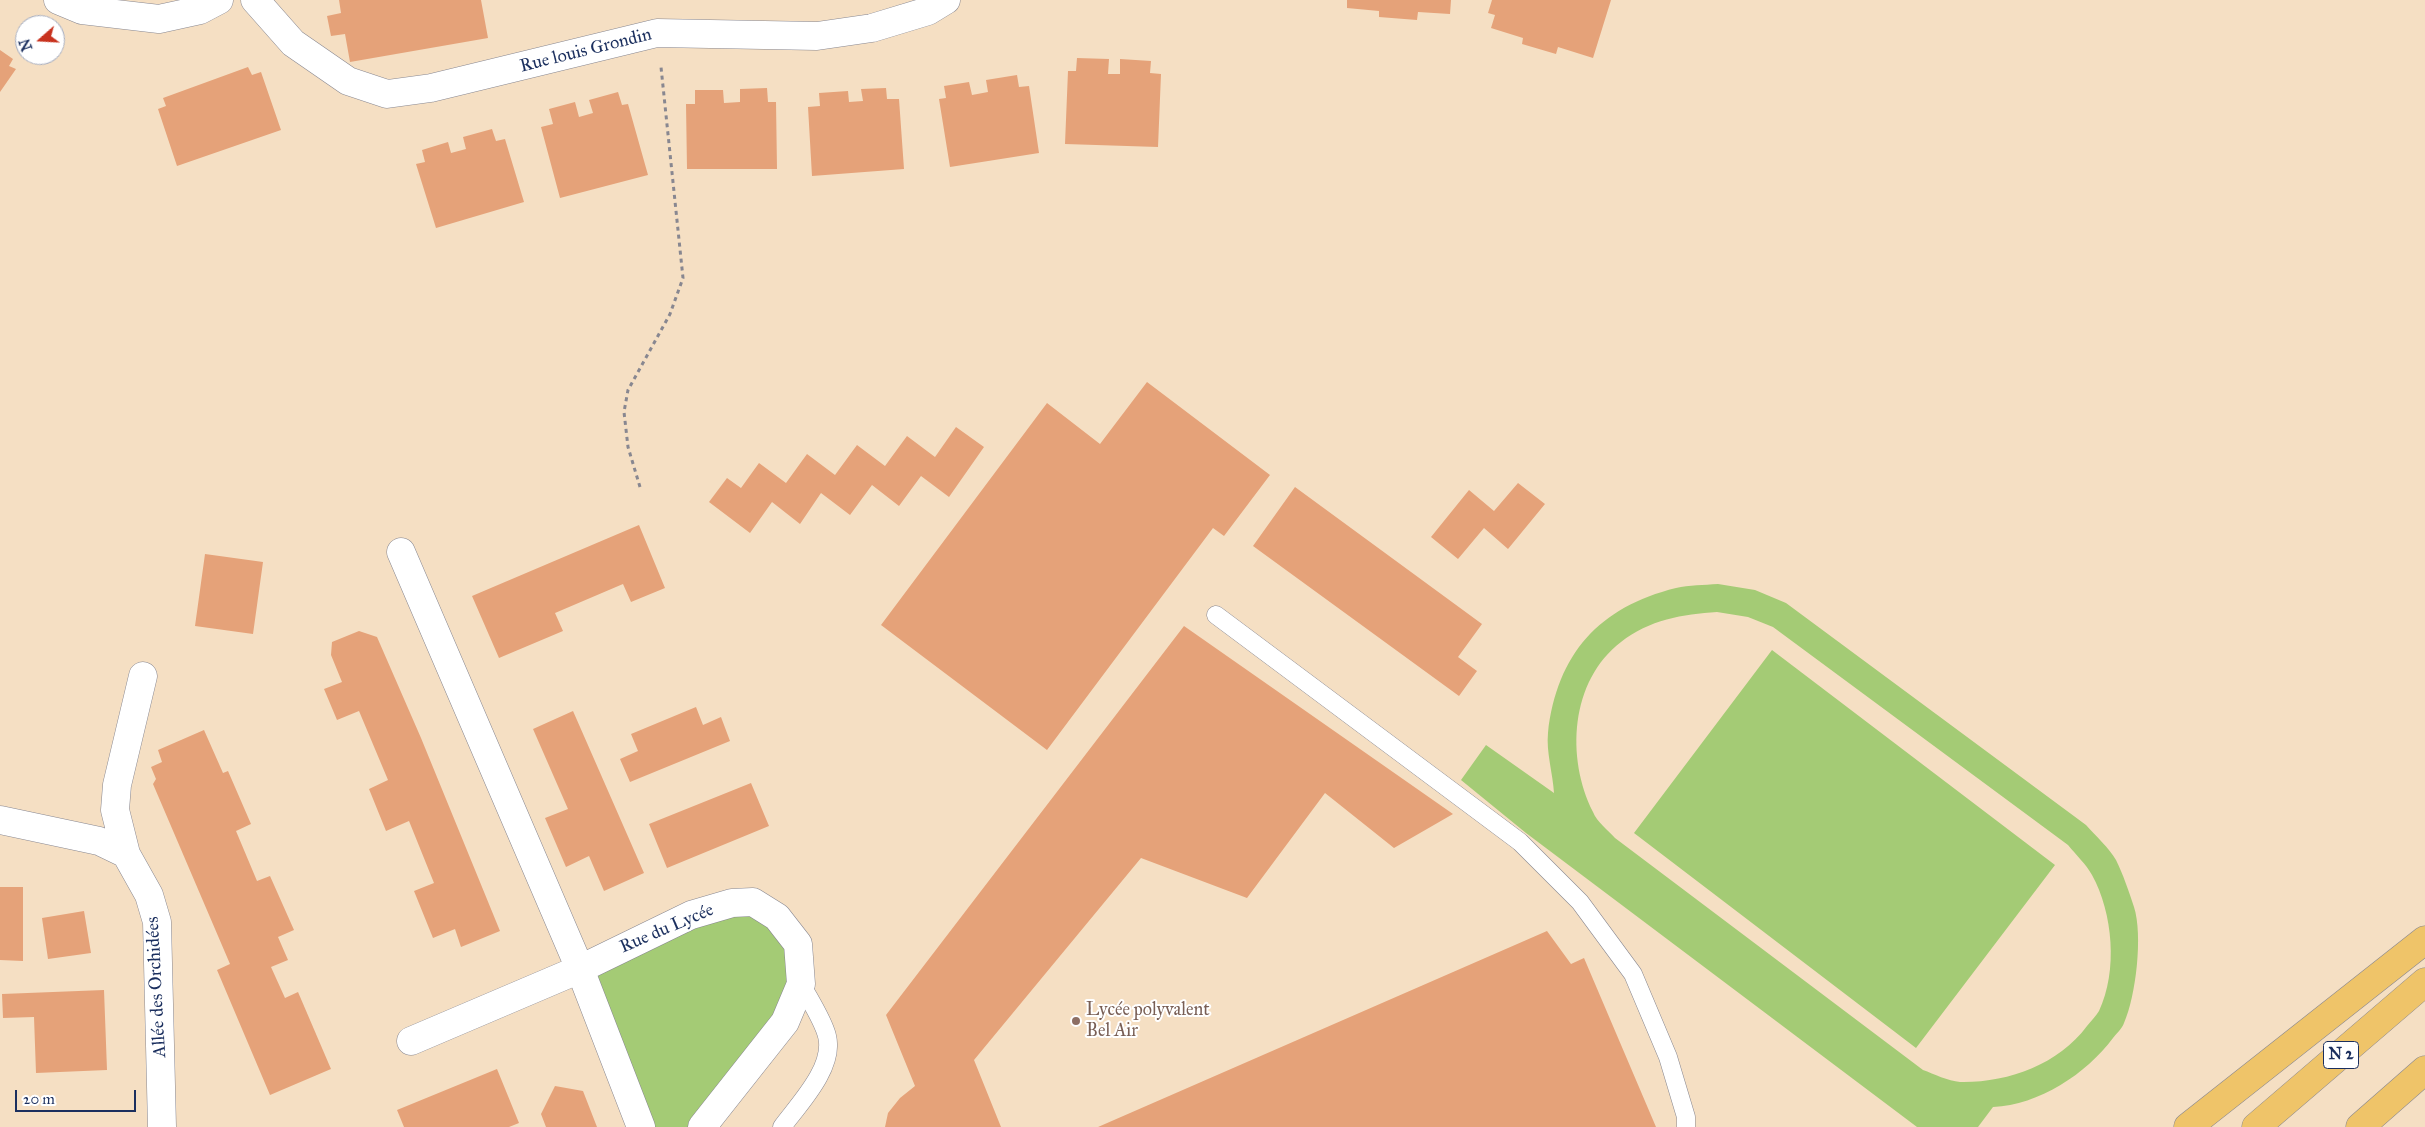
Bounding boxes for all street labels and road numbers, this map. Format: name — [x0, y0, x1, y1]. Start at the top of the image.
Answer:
street label: Rue louis Grondin — [518, 24, 654, 78]
street label: Rue du Lycée — [617, 900, 717, 958]
street label: Allée des Orchidées — [143, 916, 171, 1058]
road number: N 2 — [2324, 1042, 2358, 1068]

